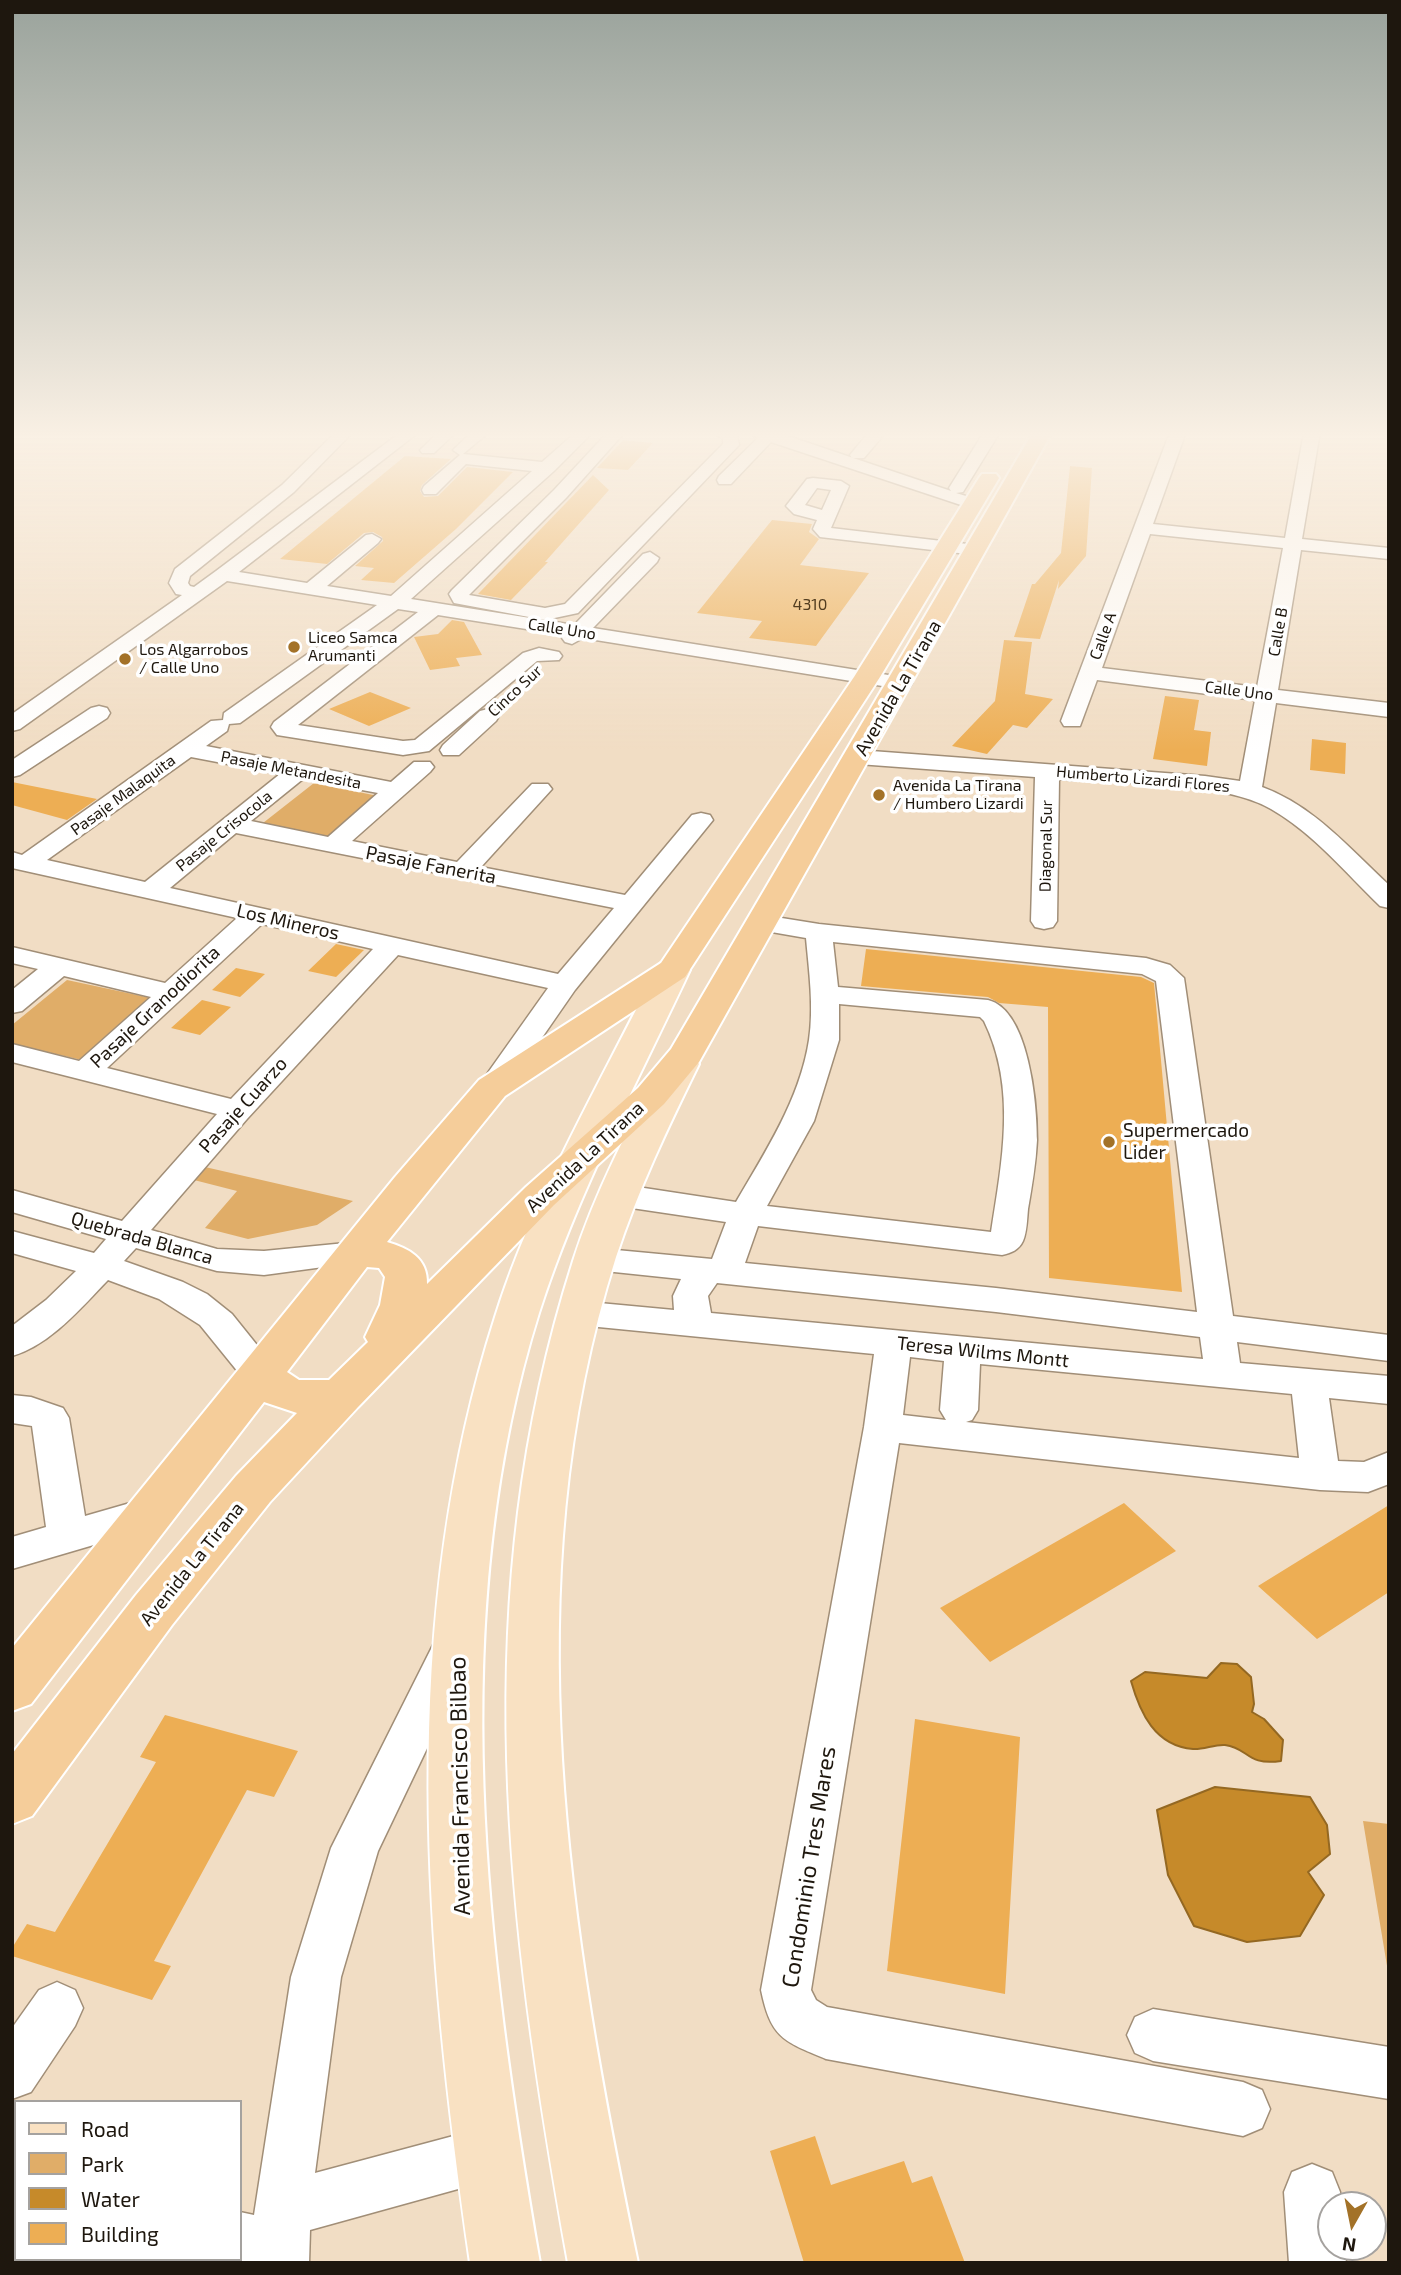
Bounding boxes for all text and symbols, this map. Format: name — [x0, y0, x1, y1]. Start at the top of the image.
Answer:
house number: 4310 — [793, 595, 827, 615]
street label: Calle B — [1264, 606, 1292, 658]
street label: Calle A — [1086, 609, 1120, 663]
street label: Calle Uno — [527, 614, 597, 644]
street label: Avenida La Tirana — [850, 616, 946, 760]
place label: Liceo Samca Arumanti — [308, 628, 398, 666]
marker: Liceo Samca Arumanti — [286, 639, 302, 655]
place label: Los Algarrobos / Calle Uno — [139, 640, 248, 678]
marker: Los Algarrobos / Calle Uno — [117, 651, 133, 667]
street label: Cinco Sur — [484, 661, 546, 721]
street label: Calle Uno — [1204, 677, 1274, 705]
street label: Pasaje Metandesita — [219, 747, 363, 793]
street label: Pasaje Malaquita — [67, 751, 179, 839]
street label: Humberto Lizardi Flores — [1055, 762, 1231, 796]
place label: Avenida La Tirana / Humbero Lizardi — [893, 776, 1024, 814]
street label: Pasaje Crisocola — [172, 786, 276, 876]
marker: Avenida La Tirana / Humbero Lizardi — [871, 787, 887, 803]
street label: Diagonal Sur — [1036, 800, 1056, 892]
street label: Pasaje Fanerita — [364, 841, 498, 889]
street label: Los Mineros — [234, 899, 342, 945]
street label: Pasaje Granodiorita — [85, 941, 225, 1073]
street label: Pasaje Cuarzo — [194, 1052, 292, 1158]
street label: Avenida La Tirana — [521, 1097, 649, 1217]
place label: Supermercado Lider — [1123, 1120, 1249, 1164]
marker: Supermercado Lider — [1101, 1134, 1117, 1150]
street label: Quebrada Blanca — [68, 1207, 216, 1269]
street label: Teresa Wilms Montt — [896, 1332, 1070, 1372]
street label: Avenida La Tirana — [135, 1498, 249, 1630]
street label: Avenida Francisco Bilbao — [444, 1656, 476, 1916]
street label: Condominio Tres Mares — [776, 1744, 842, 1990]
legend — [14, 2100, 242, 2261]
text: Road — [81, 2116, 129, 2141]
text: Park — [81, 2151, 124, 2176]
text: Water — [81, 2186, 140, 2211]
north arrow — [1317, 2191, 1387, 2261]
text: Building — [81, 2221, 159, 2246]
text: N — [1340, 2233, 1358, 2258]

